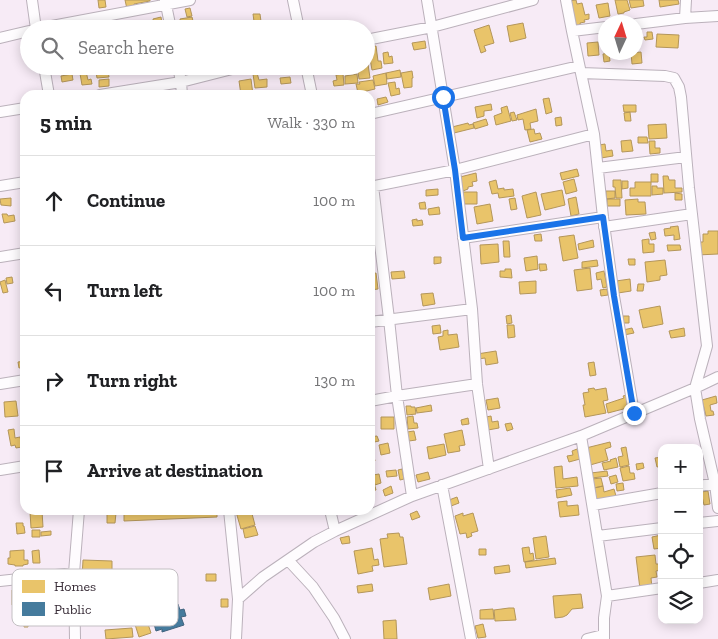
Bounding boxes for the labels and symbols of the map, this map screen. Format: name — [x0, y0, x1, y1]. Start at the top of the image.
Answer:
north arrow — [598, 15, 643, 60]
route start — [432, 86, 455, 109]
route end — [623, 402, 646, 425]
legend — [12, 569, 178, 626]
text: Homes — [54, 578, 96, 595]
text: Public — [54, 601, 91, 618]

